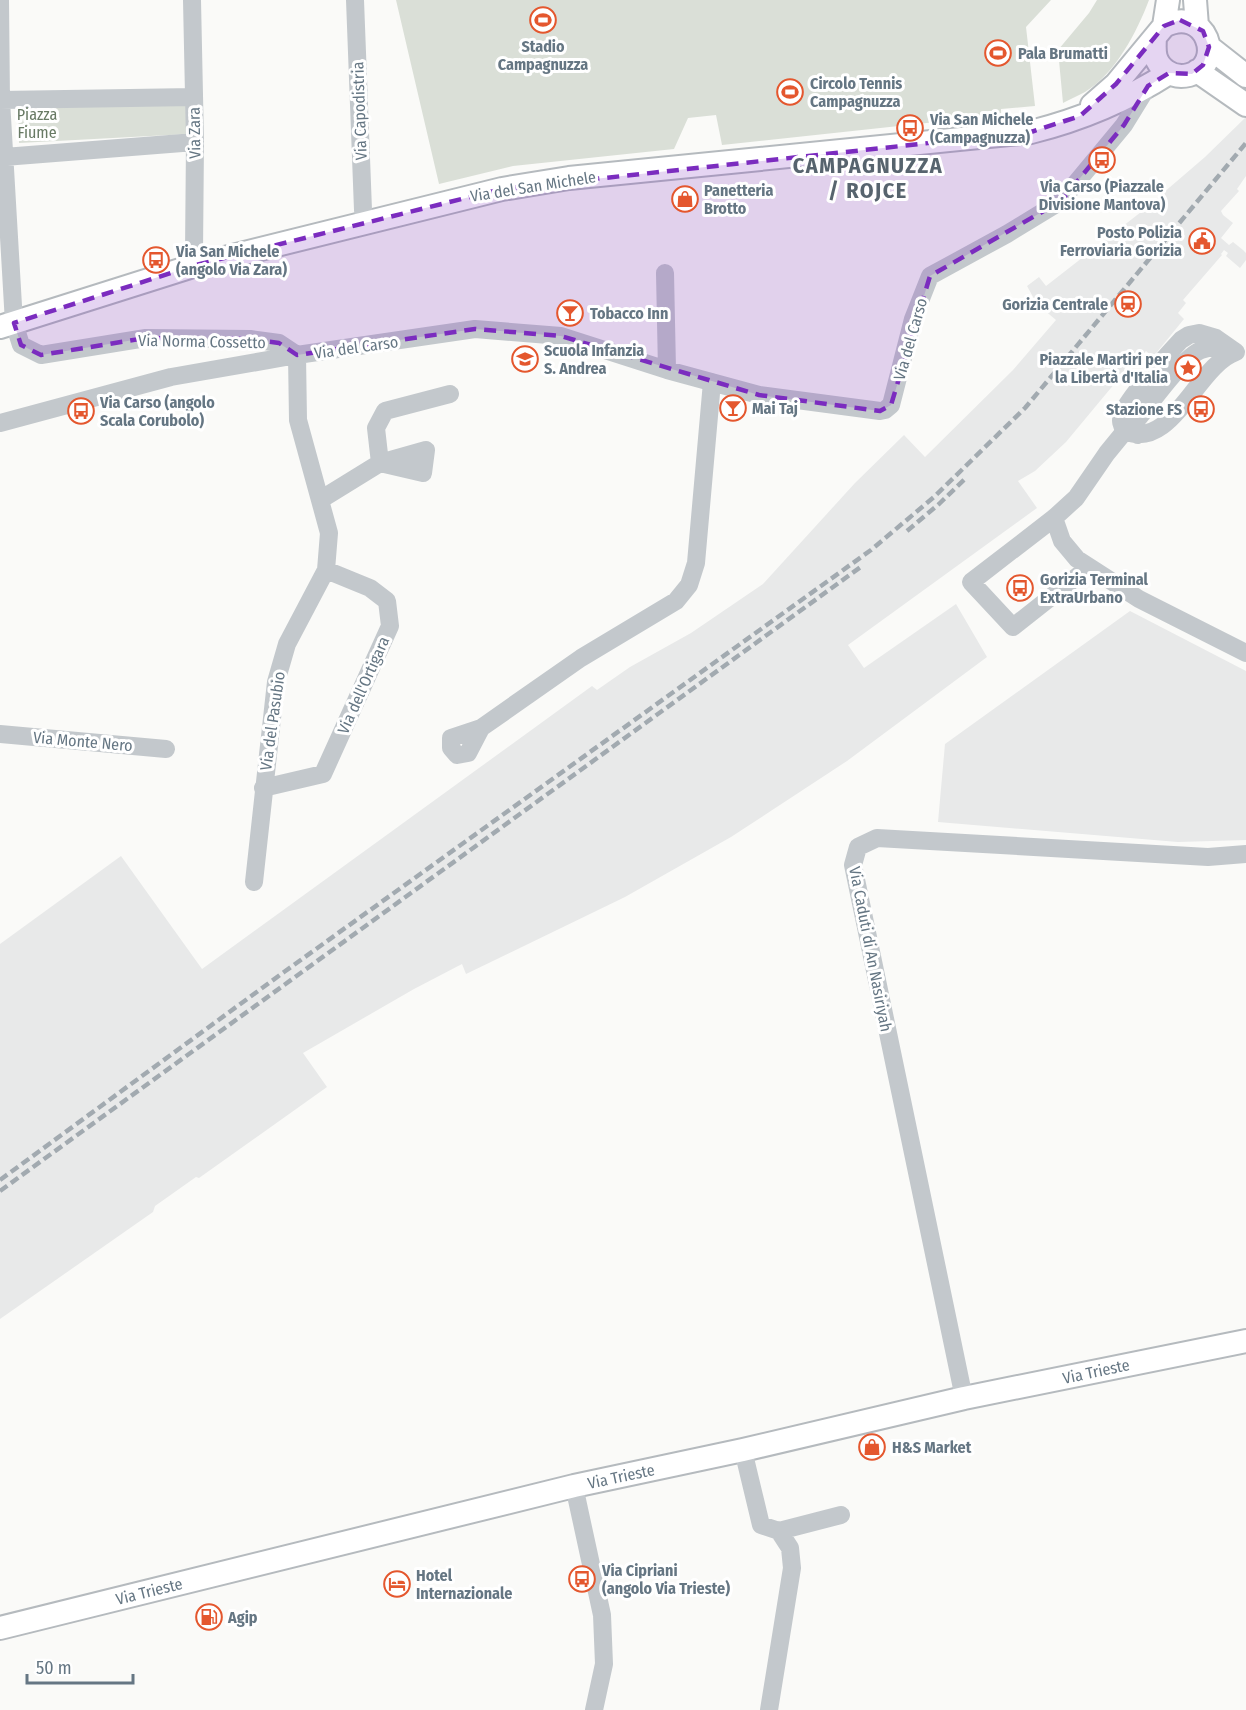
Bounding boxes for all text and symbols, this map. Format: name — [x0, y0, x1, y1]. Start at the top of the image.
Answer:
sports icon: Stadio Campagnuzza — [528, 5, 558, 35]
place label: Stadio Campagnuzza — [498, 37, 588, 74]
sports icon: Pala Brumatti — [983, 38, 1013, 68]
place label: Pala Brumatti — [1018, 44, 1108, 63]
street label: Via Capodistria — [348, 61, 371, 161]
place label: Circolo Tennis Campagnuzza — [810, 74, 902, 111]
sports icon: Circolo Tennis Campagnuzza — [775, 77, 805, 107]
park label: Piazza Fiume — [17, 105, 57, 142]
street label: Via Zara — [185, 107, 204, 159]
place label: Via San Michele (Campagnuzza) — [929, 110, 1033, 147]
bus stop icon: Via San Michele (Campagnuzza) — [895, 113, 925, 143]
bus stop icon: Via Carso (Piazzale Divisione Mantova) — [1087, 145, 1117, 175]
district label: CAMPAGNUZZA / ROJCE — [793, 152, 943, 204]
street label: Via del San Michele — [469, 167, 597, 206]
place label: Via Carso (Piazzale Divisione Mantova) — [1039, 177, 1165, 214]
place label: Panetteria Brotto — [704, 181, 773, 218]
shop icon: Panetteria Brotto — [670, 184, 700, 214]
place label: Posto Polizia Ferroviaria Gorizia — [1060, 223, 1182, 260]
public building icon: Posto Polizia Ferroviaria Gorizia — [1187, 226, 1217, 256]
place label: Via San Michele (angolo Via Zara) — [175, 242, 287, 279]
bus stop icon: Via San Michele (angolo Via Zara) — [141, 245, 171, 275]
station icon: Gorizia Centrale — [1113, 289, 1143, 319]
place label: Gorizia Centrale — [1002, 295, 1108, 314]
street label: Via del Carso — [890, 296, 931, 382]
bar icon: Tobacco Inn — [555, 298, 585, 328]
place label: Tobacco Inn — [590, 304, 668, 323]
street label: Via Norma Cossetto — [138, 331, 266, 352]
street label: Via del Carso — [313, 332, 399, 363]
place label: Scuola Infanzia S. Andrea — [544, 341, 644, 378]
school or university icon: Scuola Infanzia S. Andrea — [510, 344, 540, 374]
place label: Piazzale Martiri per la Libertà d'Italia — [1039, 350, 1168, 387]
place icon: Piazzale Martiri per la Libertà d'Italia — [1173, 353, 1203, 383]
place label: Via Carso (angolo Scala Corubolo) — [99, 393, 215, 430]
bar icon: Mai Taj — [718, 393, 748, 423]
bus stop icon: Stazione FS — [1186, 394, 1216, 424]
bus stop icon: Via Carso (angolo Scala Corubolo) — [66, 396, 96, 426]
place label: Mai Taj — [752, 399, 798, 418]
place label: Stazione FS — [1106, 400, 1182, 419]
place label: Gorizia Terminal ExtraUrbano — [1040, 570, 1149, 607]
bus stop icon: Gorizia Terminal ExtraUrbano — [1005, 573, 1035, 603]
street label: Via dell'Ortigara — [334, 633, 393, 737]
street label: Via del Pasubio — [256, 670, 289, 772]
street label: Via Monte Nero — [32, 728, 134, 755]
street label: Via Caduti di An Nasiriyah — [845, 865, 896, 1033]
street label: Via Trieste — [1061, 1355, 1131, 1388]
shop icon: H&S Market — [857, 1432, 887, 1462]
place label: H&S Market — [892, 1438, 972, 1457]
street label: Via Trieste — [586, 1460, 656, 1493]
place label: Via Cipriani (angolo Via Trieste) — [601, 1561, 730, 1598]
bus stop icon: Via Cipriani (angolo Via Trieste) — [567, 1564, 597, 1594]
place label: Hotel Internazionale — [416, 1566, 512, 1603]
hotel icon: Hotel Internazionale — [382, 1569, 412, 1599]
street label: Via Trieste — [114, 1574, 184, 1609]
fuel station icon: Agip — [194, 1602, 224, 1632]
place label: Agip — [227, 1608, 258, 1627]
scale bar — [27, 1647, 134, 1685]
text: 50 m — [36, 1657, 72, 1679]

